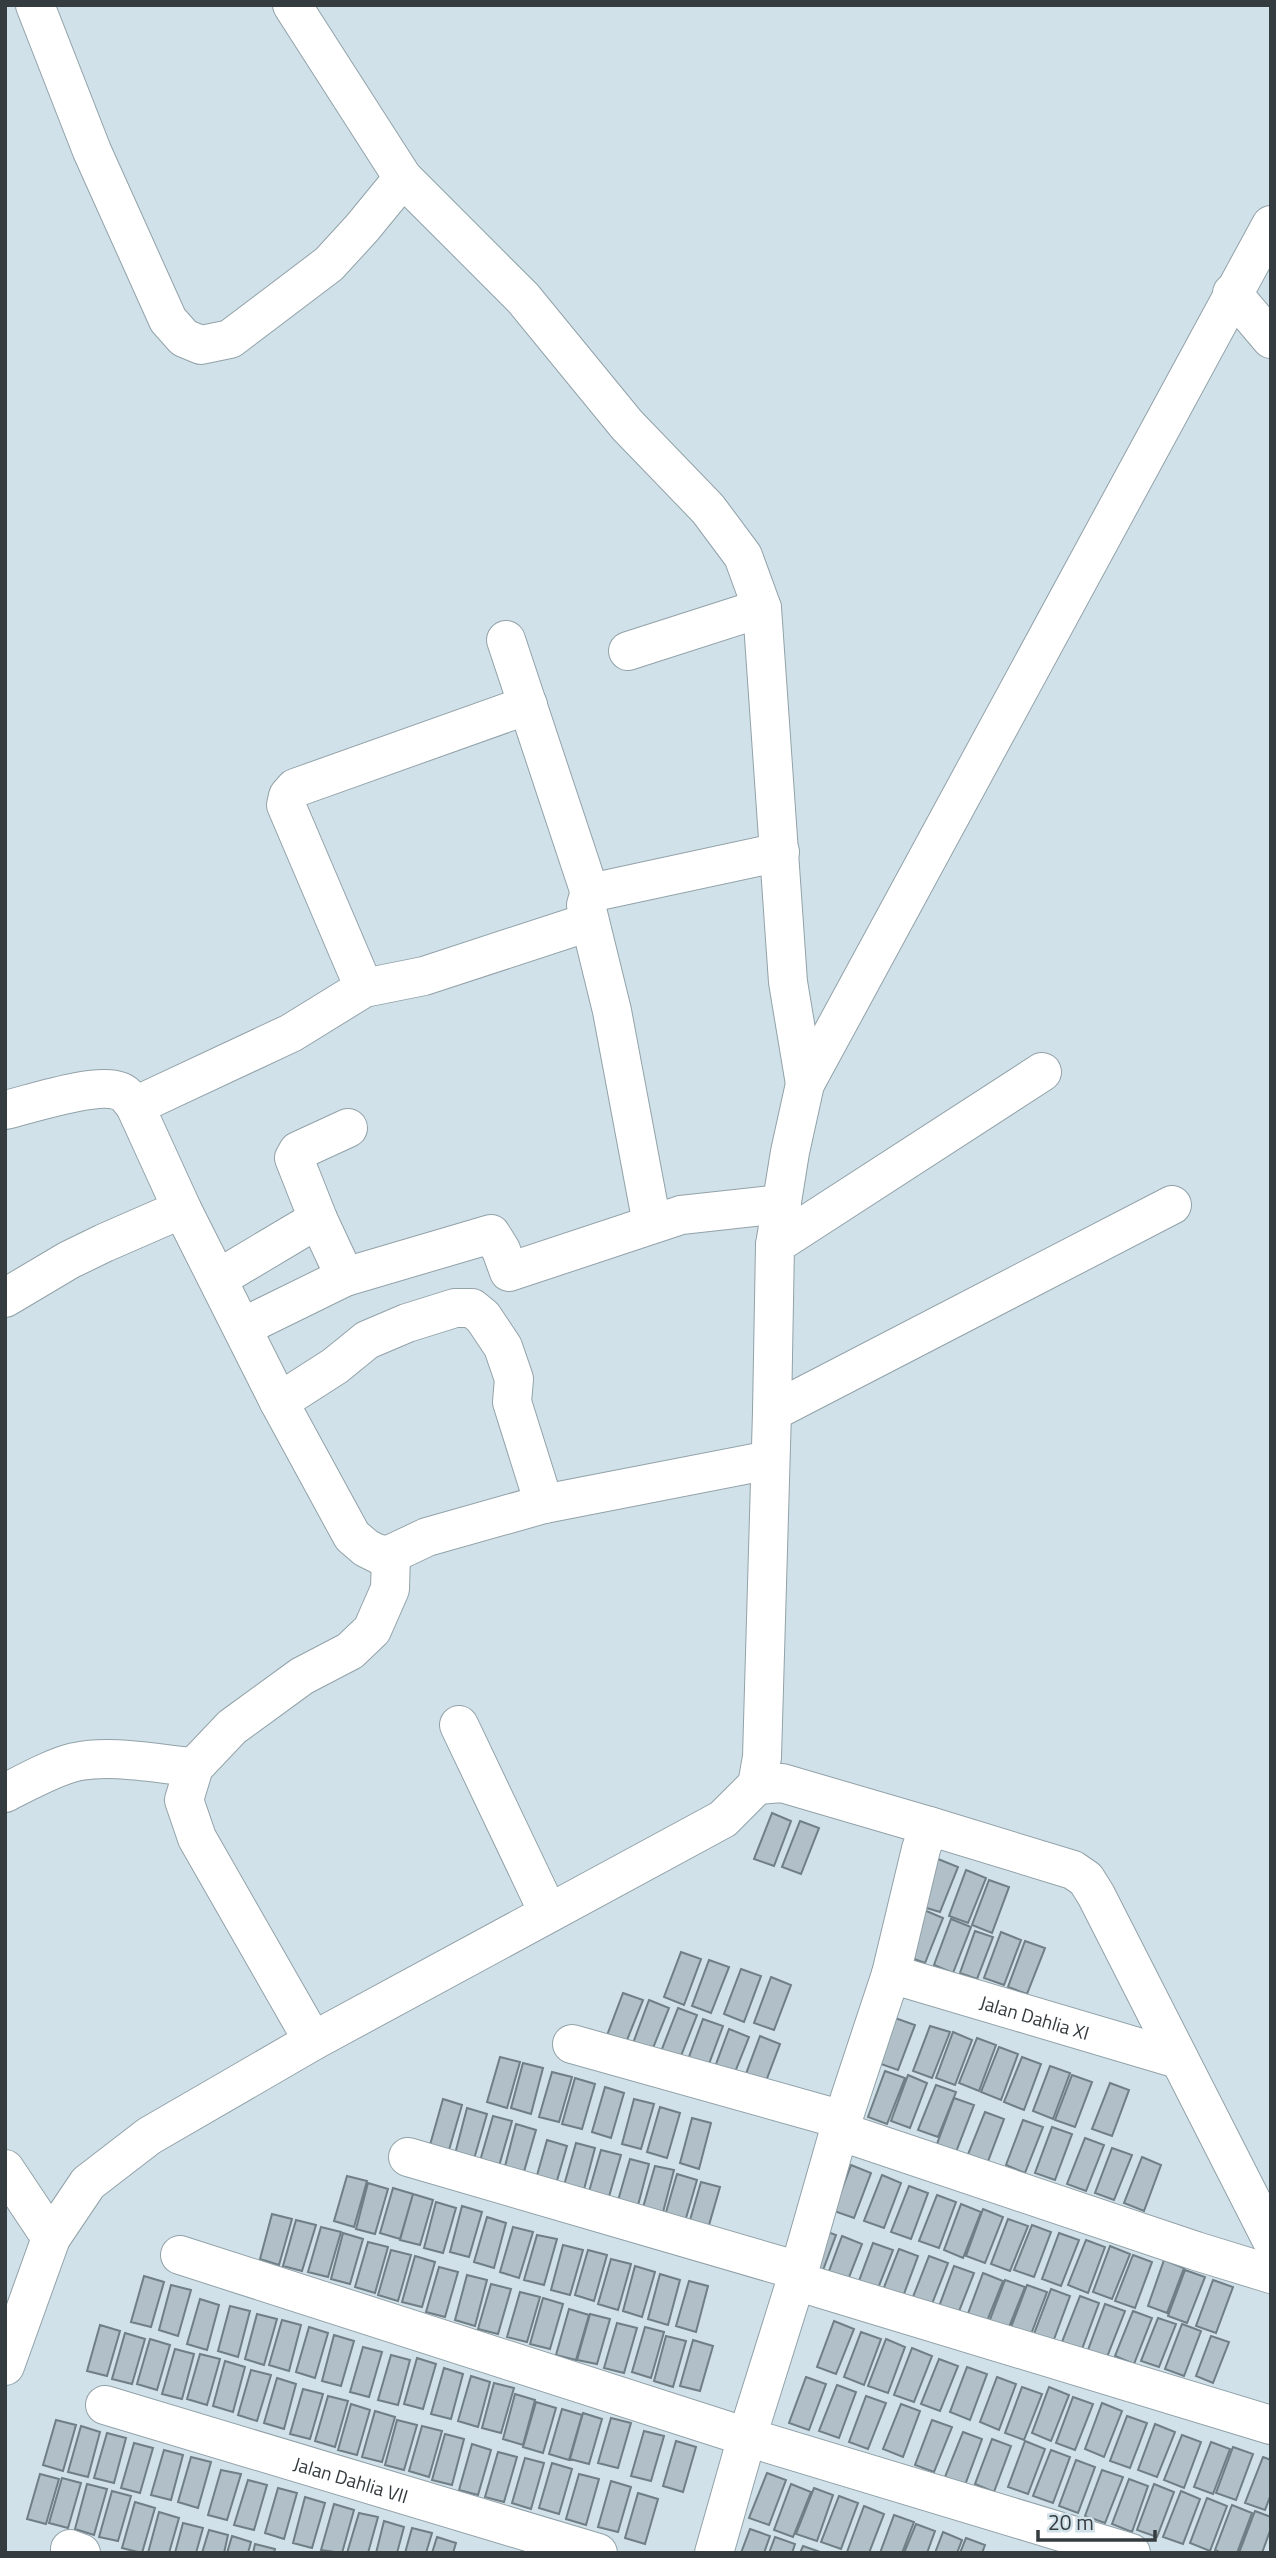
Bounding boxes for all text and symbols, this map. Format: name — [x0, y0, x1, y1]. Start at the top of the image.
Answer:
street label: Jalan Dahlia XI — [977, 1987, 1093, 2047]
street label: Jalan Dahlia VII — [290, 2448, 412, 2510]
scale bar — [1038, 2498, 1155, 2542]
text: 20 m — [1048, 2506, 1094, 2538]

